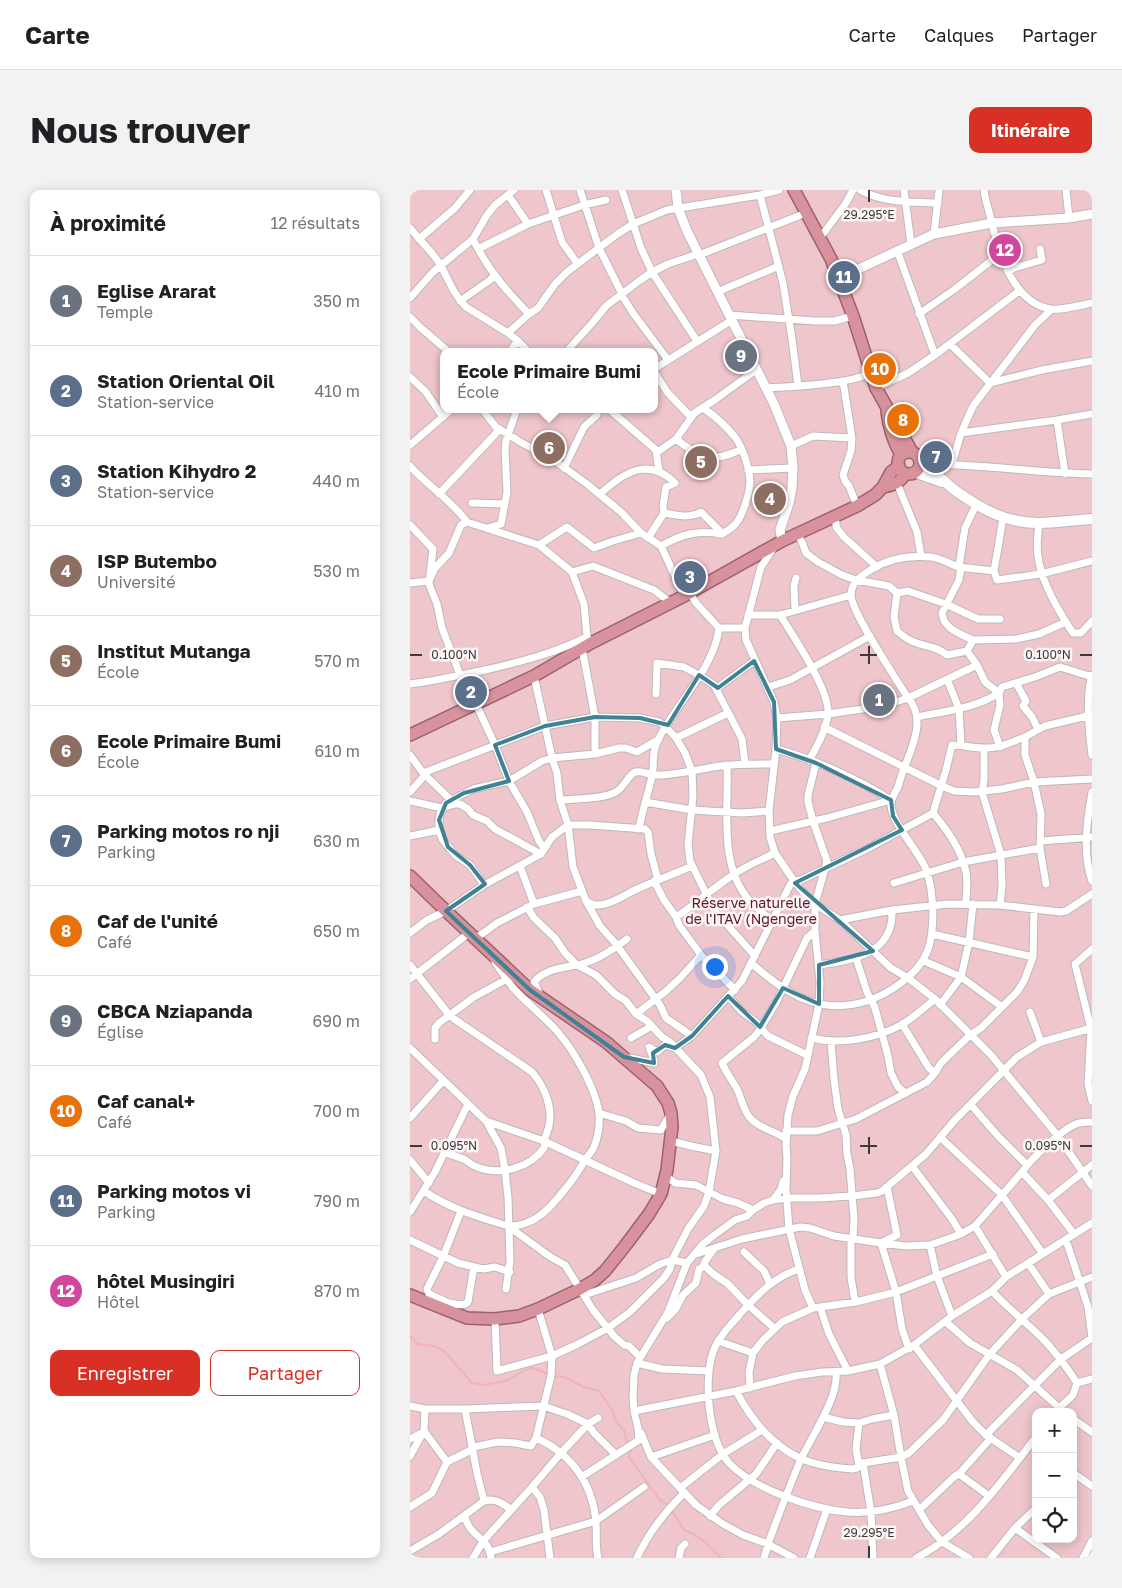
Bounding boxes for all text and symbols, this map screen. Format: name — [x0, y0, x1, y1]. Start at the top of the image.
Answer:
text: Carte — [25, 20, 90, 49]
text: Carte — [849, 24, 896, 46]
text: Calques — [924, 24, 994, 46]
text: Partager — [1022, 24, 1097, 46]
button: Itinéraire — [969, 107, 1092, 153]
text: Nous trouver — [30, 109, 250, 151]
text: 29.295°E — [843, 207, 895, 222]
text: À proximité — [50, 210, 166, 236]
text: 12 résultats — [270, 213, 360, 233]
pin: 12 — [989, 231, 1021, 269]
pin: 11 — [828, 258, 860, 296]
text: Eglise Ararat — [97, 279, 216, 302]
text: 1 — [62, 291, 70, 311]
text: 350 m — [313, 291, 360, 311]
text: Temple — [97, 302, 153, 322]
pin: 9 — [725, 337, 757, 375]
popup — [440, 348, 658, 413]
pin: 10 — [864, 350, 896, 388]
text: Ecole Primaire Bumi — [457, 359, 641, 382]
text: Station Oriental Oil — [97, 369, 275, 392]
text: 2 — [61, 381, 71, 401]
text: 410 m — [314, 381, 360, 401]
text: École — [457, 382, 499, 402]
text: Station-service — [97, 392, 214, 412]
pin: 8 — [887, 401, 919, 439]
pin: 6 — [533, 429, 565, 467]
pin: 7 — [920, 438, 952, 476]
pin: 5 — [685, 443, 717, 481]
text: Station Kihydro 2 — [97, 459, 256, 482]
text: 3 — [61, 471, 71, 491]
text: 440 m — [312, 471, 360, 491]
pin: 4 — [754, 480, 786, 518]
text: Station-service — [97, 482, 214, 502]
text: ISP Butembo — [97, 549, 217, 572]
pin: 3 — [674, 558, 706, 596]
text: 4 — [61, 561, 71, 581]
text: 530 m — [313, 561, 360, 581]
text: Université — [97, 572, 175, 592]
text: Institut Mutanga — [97, 639, 251, 662]
text: 0.100°N — [431, 647, 477, 662]
text: 0.100°N — [1025, 647, 1071, 662]
text: 5 — [61, 651, 71, 671]
text: 570 m — [314, 651, 360, 671]
text: École — [97, 662, 139, 682]
pin: 2 — [455, 673, 487, 711]
pin: 1 — [863, 681, 895, 719]
text: Ecole Primaire Bumi — [97, 729, 281, 752]
text: 6 — [61, 741, 71, 761]
text: 610 m — [314, 741, 360, 761]
text: École — [97, 752, 139, 772]
text: Parking motos ro nji — [97, 819, 280, 842]
text: 7 — [62, 831, 70, 851]
text: 630 m — [313, 831, 360, 851]
text: Parking — [97, 842, 156, 862]
park label: Réserve naturelle de l'ITAV (Ngengere — [685, 894, 817, 927]
text: Caf de l'unité — [97, 909, 218, 932]
text: 8 — [61, 921, 71, 941]
text: 650 m — [313, 921, 360, 941]
text: Café — [97, 932, 132, 952]
your location — [702, 954, 728, 980]
text: CBCA Nziapanda — [97, 999, 252, 1022]
text: 9 — [61, 1011, 71, 1031]
text: 690 m — [313, 1011, 360, 1031]
text: Église — [97, 1022, 144, 1042]
text: Caf canal+ — [97, 1089, 195, 1112]
text: 10 — [57, 1101, 75, 1121]
text: 700 m — [314, 1101, 360, 1121]
text: Café — [97, 1112, 132, 1132]
text: 0.095°N — [431, 1138, 477, 1153]
text: 0.095°N — [1025, 1138, 1071, 1153]
text: Parking motos vi — [97, 1179, 251, 1202]
text: 11 — [58, 1191, 74, 1211]
text: 790 m — [314, 1191, 360, 1211]
text: Parking — [97, 1202, 156, 1222]
text: hôtel Musingiri — [97, 1269, 235, 1292]
text: 12 — [57, 1281, 75, 1301]
text: 870 m — [314, 1281, 360, 1301]
text: Hôtel — [97, 1292, 140, 1312]
button: Enregistrer — [50, 1350, 200, 1396]
button: Partager — [210, 1350, 360, 1396]
map controls — [1032, 1408, 1077, 1543]
button: + — [1032, 1408, 1077, 1453]
button: − — [1032, 1453, 1077, 1498]
button: locate — [1032, 1498, 1077, 1543]
text: 29.295°E — [843, 1525, 895, 1540]

